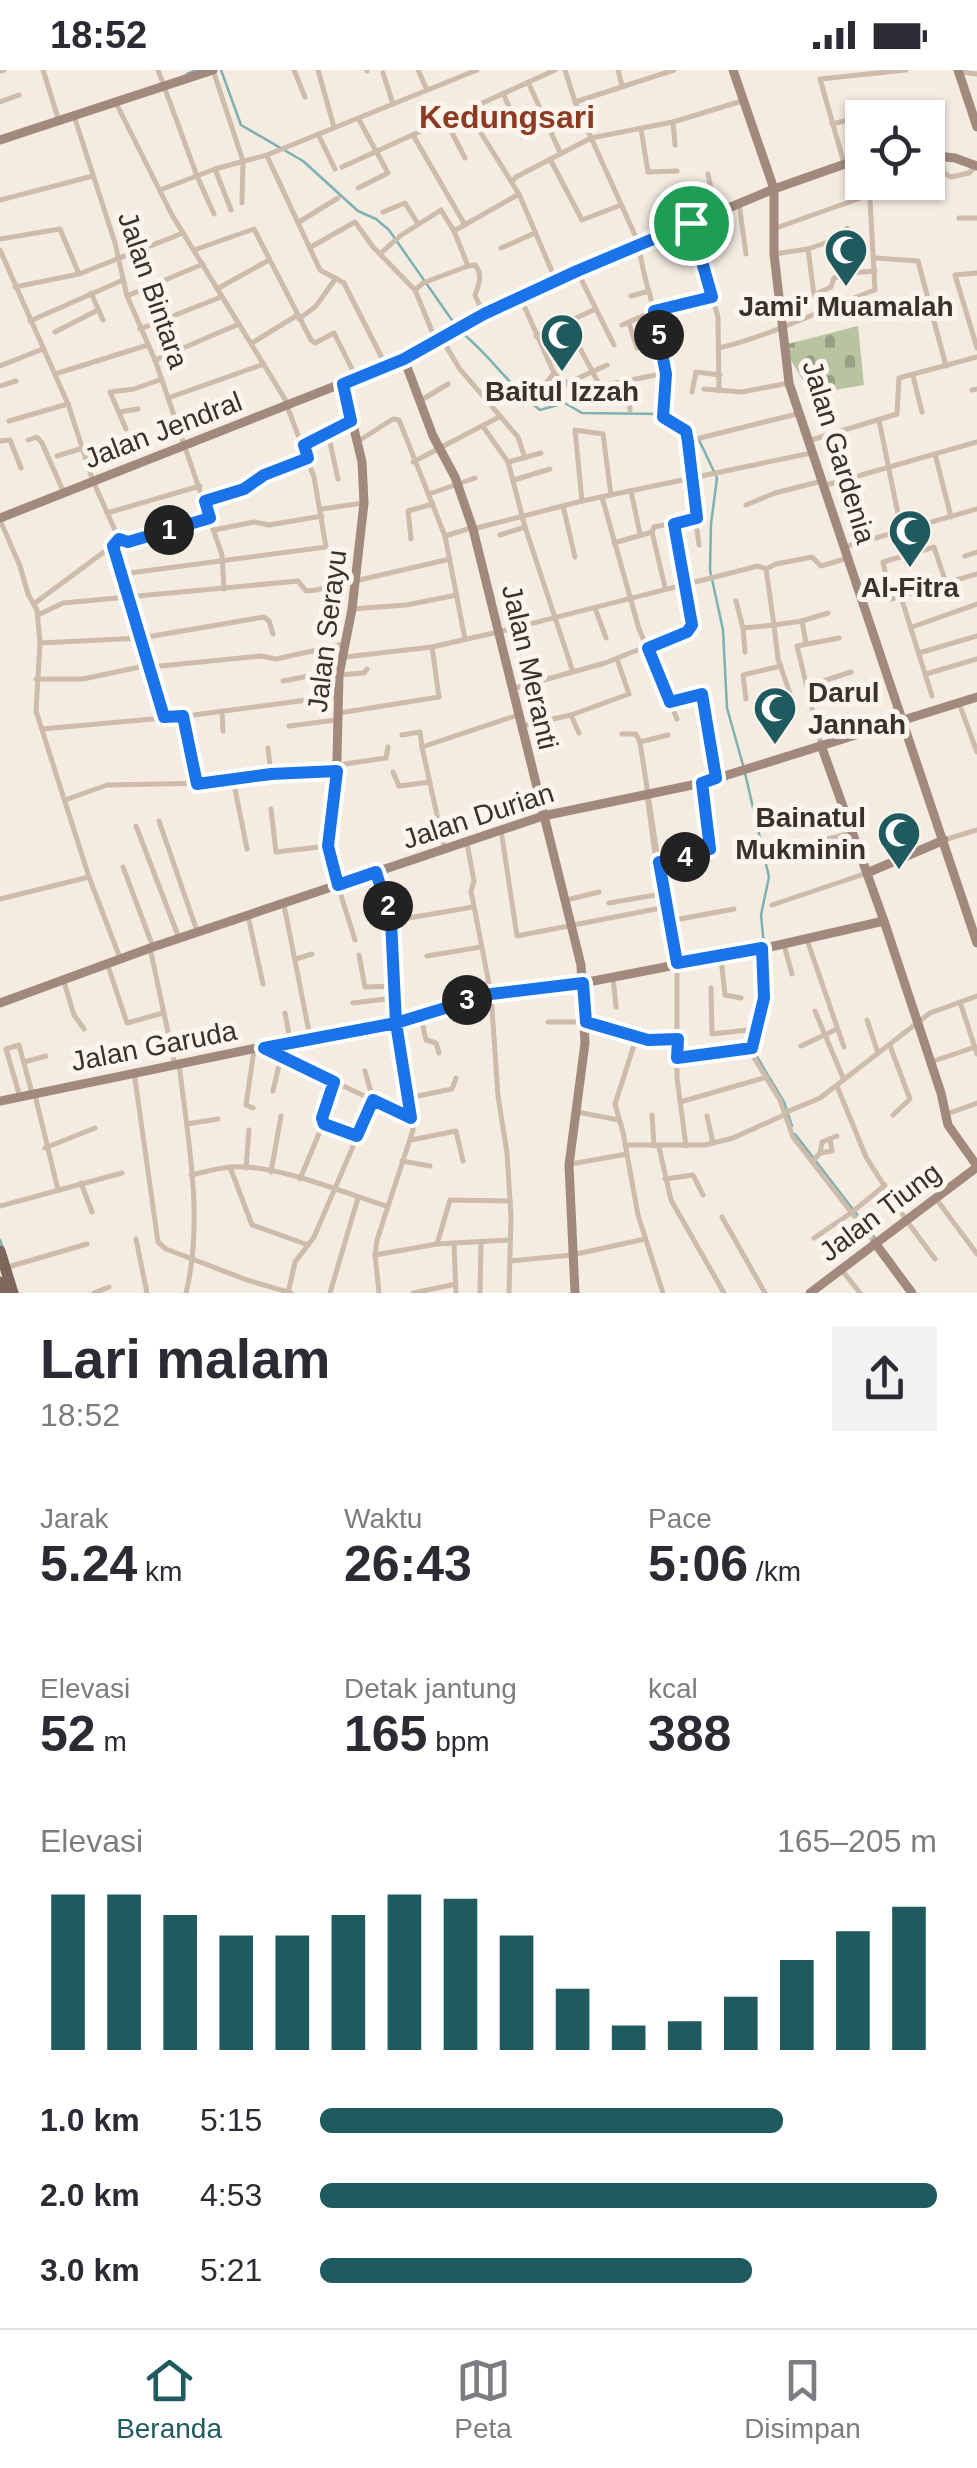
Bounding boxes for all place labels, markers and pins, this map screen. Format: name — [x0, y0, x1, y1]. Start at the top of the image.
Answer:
pin — [649, 181, 734, 266]
mosque icon: Jami' Muamalah — [823, 227, 869, 288]
place label: Jami' Muamalah — [738, 291, 954, 322]
pin: 5 — [634, 310, 684, 360]
mosque icon: Baitul Izzah — [539, 312, 585, 373]
place label: Baitul Izzah — [485, 376, 639, 407]
pin: 1 — [144, 505, 194, 555]
mosque icon: Al-Fitra — [887, 508, 933, 569]
place label: Al-Fitra — [861, 572, 959, 603]
place label: Darul Jannah — [808, 677, 906, 740]
mosque icon: Darul Jannah — [752, 685, 798, 746]
place label: Bainatul Mukminin — [735, 802, 866, 865]
mosque icon: Bainatul Mukminin — [876, 810, 922, 871]
pin: 4 — [660, 832, 710, 882]
pin: 2 — [363, 881, 413, 931]
pin: 3 — [442, 975, 492, 1025]

